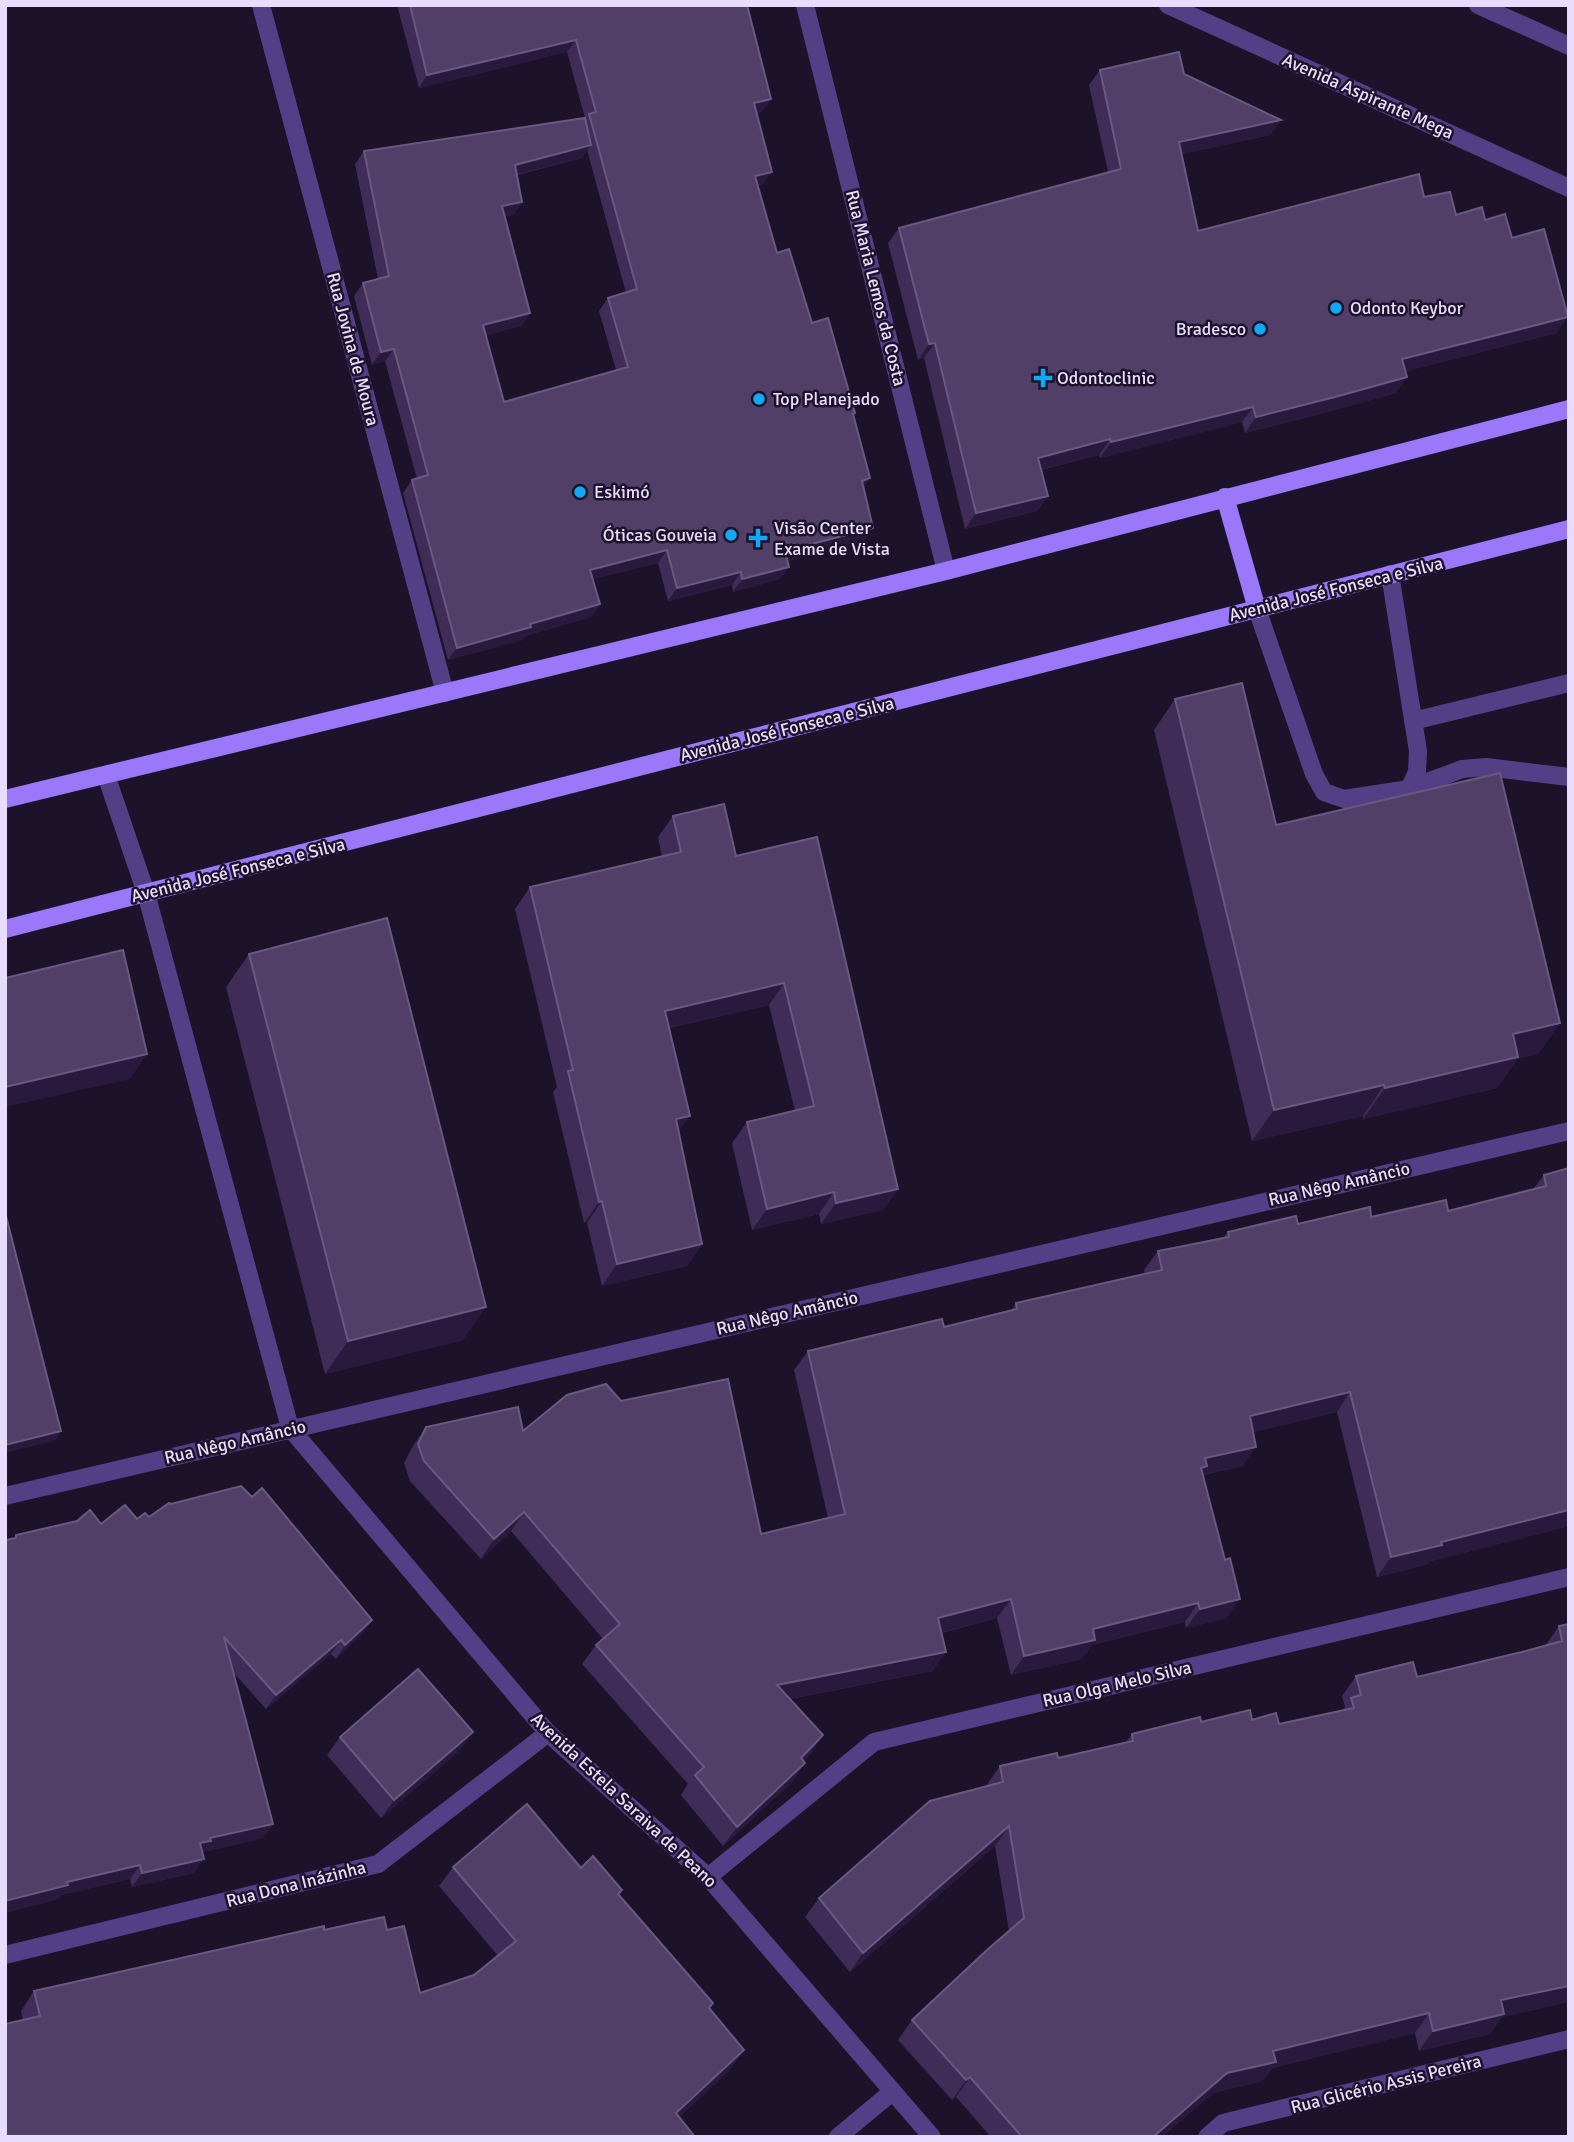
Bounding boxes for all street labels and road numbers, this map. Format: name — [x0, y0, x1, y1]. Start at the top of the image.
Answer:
street label: Avenida Aspirante Mega — [1279, 48, 1457, 144]
street label: Rua Maria Lemos da Costa — [841, 188, 911, 388]
street label: Rua Jovina de Moura — [322, 270, 384, 428]
street label: Avenida José Fonseca e Silva — [1227, 552, 1445, 626]
street label: Avenida José Fonseca e Silva — [678, 692, 896, 766]
street label: Avenida José Fonseca e Silva — [129, 833, 347, 907]
street label: Rua Nêgo Amâncio — [1266, 1157, 1412, 1211]
street label: Rua Nêgo Amâncio — [714, 1286, 860, 1340]
street label: Rua Nêgo Amâncio — [162, 1415, 308, 1469]
street label: Rua Olga Melo Silva — [1040, 1656, 1194, 1712]
street label: Avenida Estela Saraiva de Peano — [526, 1708, 722, 1892]
street label: Rua Dona Inázinha — [224, 1856, 368, 1912]
street label: Rua Glicério Assis Pereira — [1288, 2050, 1484, 2118]

